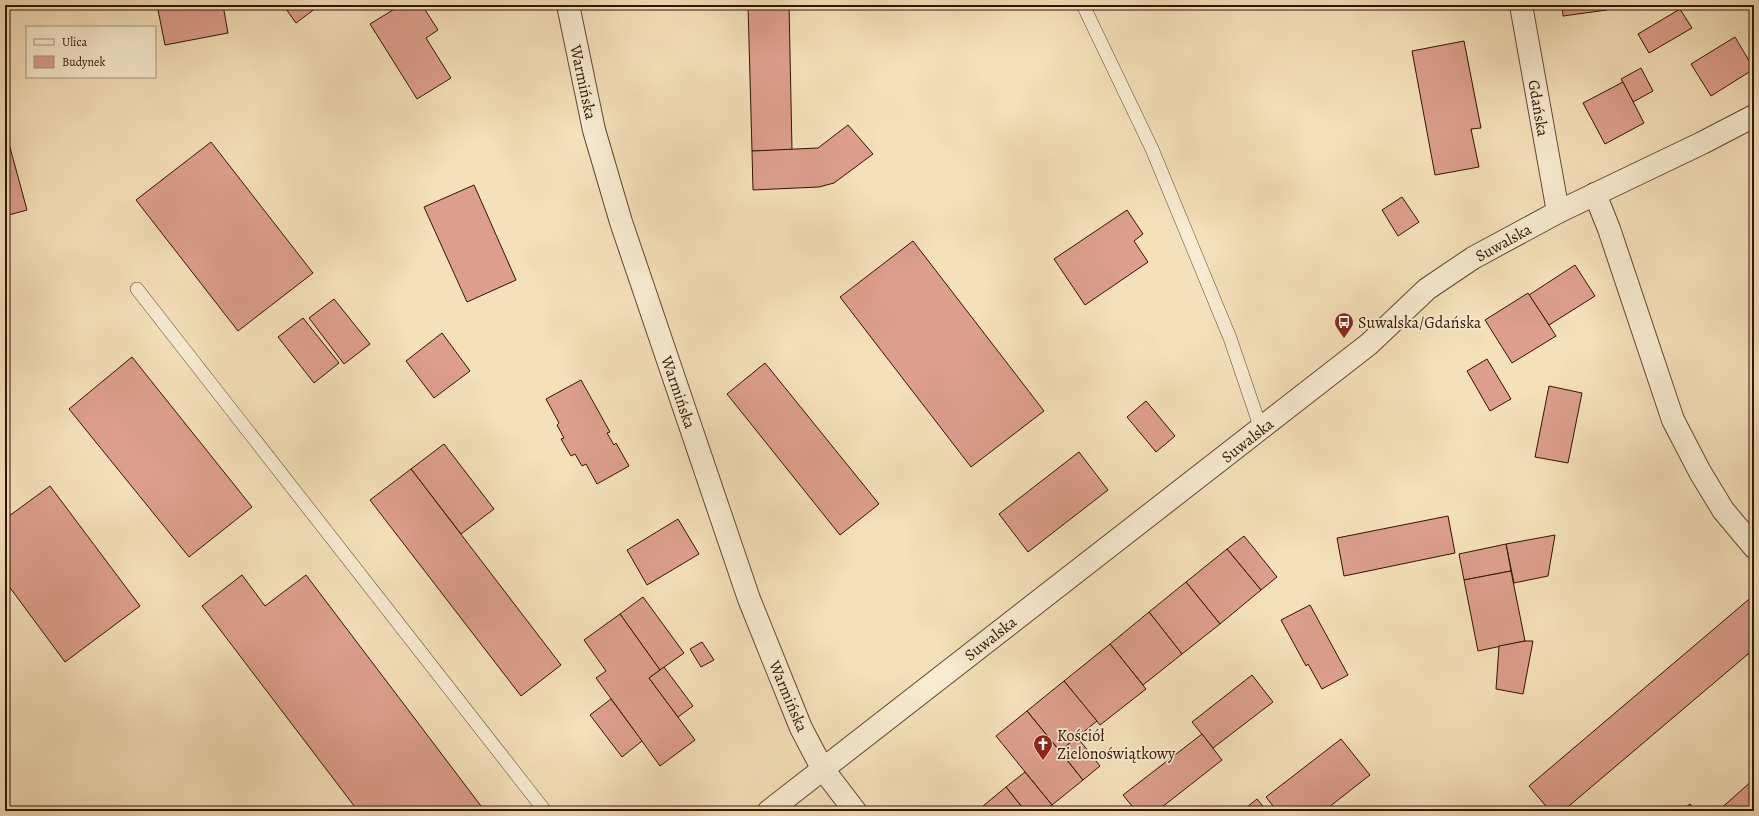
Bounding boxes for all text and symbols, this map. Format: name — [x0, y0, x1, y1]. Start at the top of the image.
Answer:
legend — [26, 26, 156, 78]
text: Ulica — [62, 34, 87, 50]
street label: Warmińska — [564, 42, 602, 122]
text: Budynek — [62, 54, 105, 70]
street label: Gdańska — [1522, 78, 1554, 139]
street label: Suwalska — [1471, 218, 1536, 267]
bus stop icon: Suwalska/Gdańska — [1333, 311, 1355, 339]
place label: Suwalska/Gdańska — [1358, 312, 1482, 334]
street label: Warmińska — [655, 352, 701, 432]
street label: Suwalska — [1217, 413, 1279, 468]
street label: Suwalska — [960, 611, 1022, 666]
street label: Warmińska — [763, 656, 813, 736]
place label: Kościół Zielonoświątkowy — [1057, 725, 1176, 765]
church icon: Kościół Zielonoświątkowy — [1032, 733, 1054, 761]

